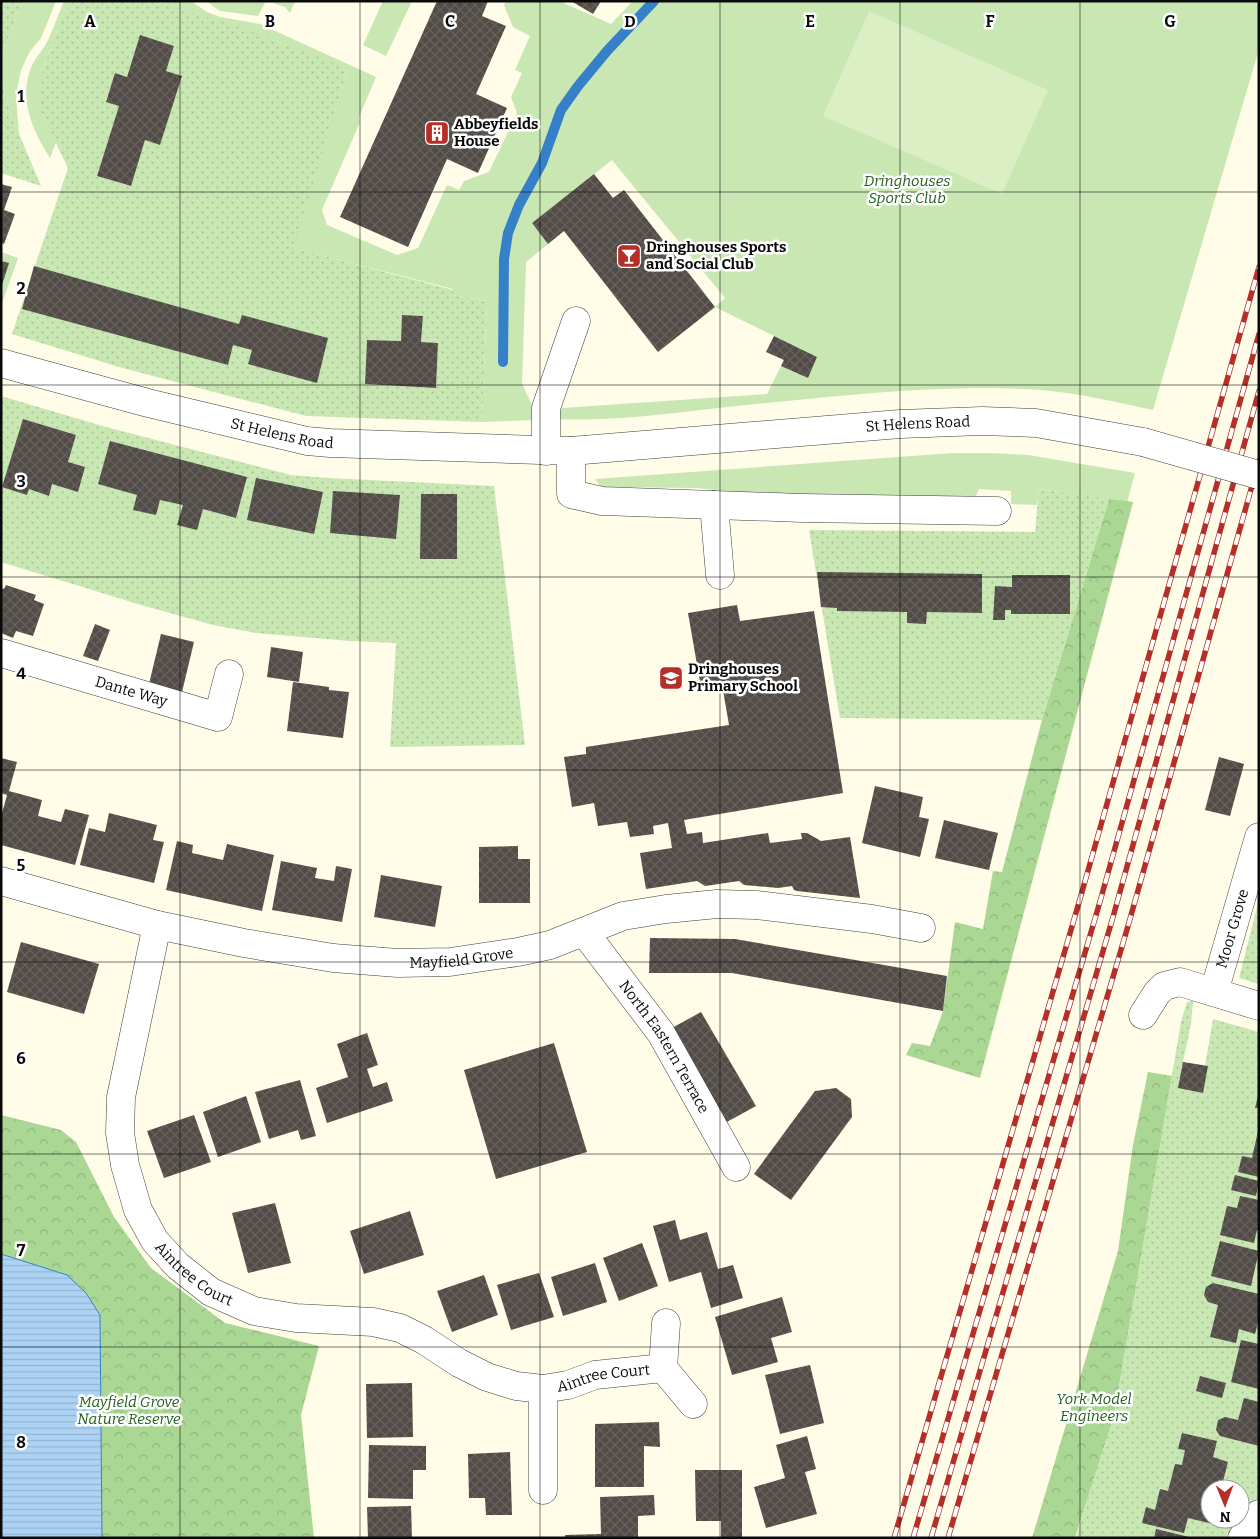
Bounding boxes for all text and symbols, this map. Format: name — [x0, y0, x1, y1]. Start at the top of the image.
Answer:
text: A — [84, 12, 96, 31]
text: B — [265, 12, 275, 31]
text: C — [445, 12, 455, 31]
text: D — [624, 12, 636, 31]
text: E — [805, 12, 815, 31]
text: F — [986, 12, 995, 31]
text: G — [1164, 12, 1176, 31]
text: 1 — [18, 87, 25, 106]
place label: Abbeyfields House — [454, 115, 538, 150]
building icon: Abbeyfields House — [424, 120, 450, 146]
park label: Dringhouses Sports Club — [864, 172, 950, 207]
place label: Dringhouses Sports and Social Club — [646, 238, 786, 273]
bar icon: Dringhouses Sports and Social Club — [616, 243, 642, 269]
text: 2 — [16, 279, 26, 298]
street label: St Helens Road — [865, 412, 971, 436]
street label: St Helens Road — [229, 414, 334, 452]
text: 3 — [16, 472, 26, 491]
place label: Dringhouses Primary School — [688, 660, 798, 695]
text: 4 — [16, 664, 26, 683]
school or university icon: Dringhouses Primary School — [658, 665, 684, 691]
street label: Dante Way — [93, 672, 170, 711]
text: 5 — [17, 856, 26, 875]
street label: Moor Grove — [1212, 887, 1252, 970]
street label: Mayfield Grove — [409, 944, 515, 972]
street label: North Eastern Terrace — [615, 977, 713, 1116]
text: 6 — [16, 1049, 26, 1068]
street label: Aintree Court — [151, 1238, 236, 1310]
text: 7 — [17, 1241, 26, 1260]
street label: Aintree Court — [556, 1360, 651, 1396]
park label: York Model Engineers — [1056, 1390, 1132, 1425]
park label: Mayfield Grove Nature Reserve — [77, 1393, 181, 1428]
text: 8 — [16, 1433, 26, 1452]
north arrow — [1200, 1479, 1250, 1529]
text: N — [1219, 1508, 1231, 1525]

